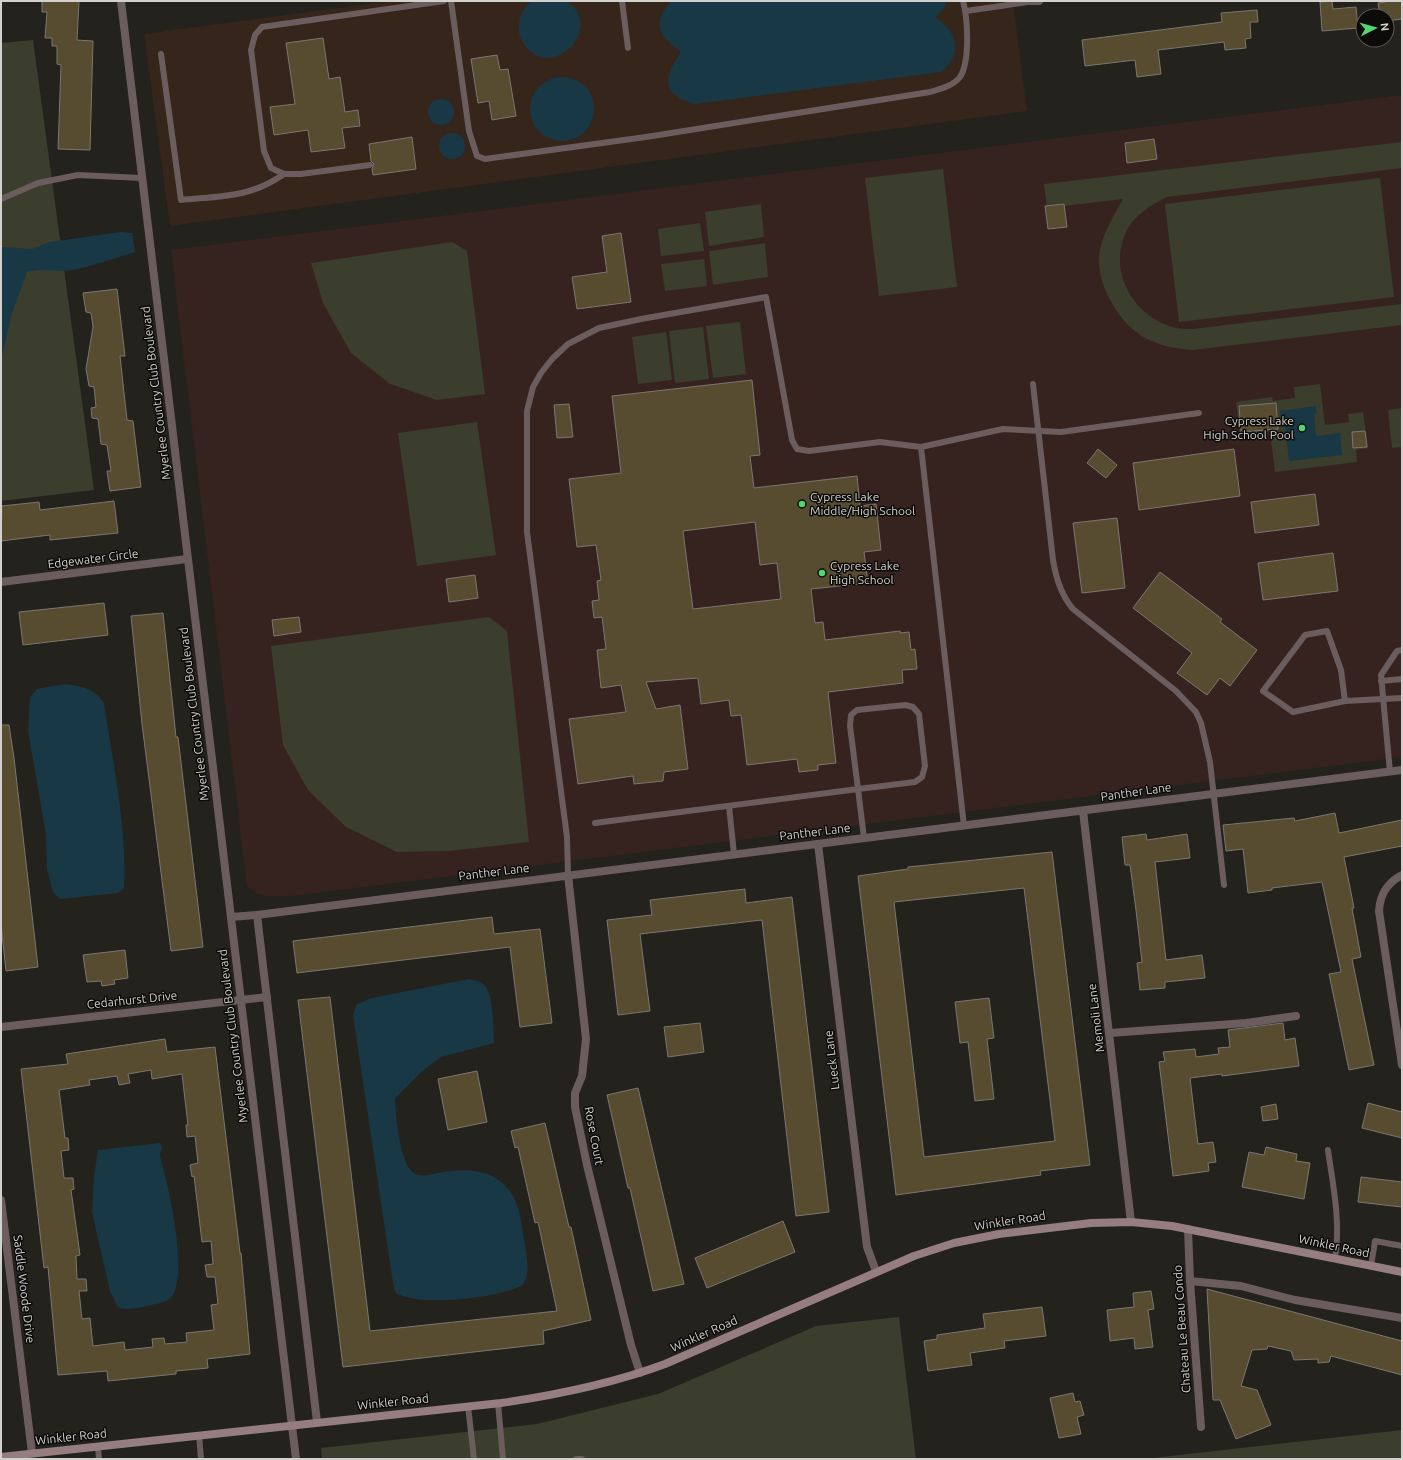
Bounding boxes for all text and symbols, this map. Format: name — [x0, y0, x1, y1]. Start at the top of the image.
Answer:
north arrow — [1355, 8, 1395, 48]
text: N — [1379, 22, 1391, 32]
street label: Myerlee Country Club Boulevard — [138, 306, 173, 480]
place label: Cypress Lake High School Pool — [1203, 414, 1294, 441]
marker: Cypress Lake High School Pool — [1297, 423, 1307, 433]
place label: Cypress Lake Middle/High School — [810, 490, 915, 517]
marker: Cypress Lake Middle/High School — [797, 499, 807, 509]
street label: Edgewater Circle — [47, 546, 139, 571]
place label: Cypress Lake High School — [830, 559, 899, 586]
marker: Cypress Lake High School — [817, 568, 827, 578]
street label: Myerlee Country Club Boulevard — [176, 627, 211, 801]
street label: Panther Lane — [1100, 780, 1172, 803]
street label: Panther Lane — [779, 821, 851, 842]
street label: Panther Lane — [458, 861, 530, 882]
street label: Myerlee Country Club Boulevard — [215, 949, 250, 1123]
street label: Memoli Lane — [1085, 983, 1106, 1053]
street label: Cedarhurst Drive — [86, 988, 178, 1011]
street label: Lueck Lane — [821, 1030, 842, 1091]
street label: Rose Court — [582, 1105, 607, 1167]
street label: Winkler Road — [973, 1208, 1046, 1233]
street label: Winkler Road — [1298, 1232, 1371, 1259]
street label: Saddle Woode Drive — [11, 1234, 38, 1344]
street label: Chateau Le Beau Condo — [1171, 1265, 1192, 1393]
street label: Winkler Road — [668, 1313, 739, 1354]
street label: Winkler Road — [357, 1391, 429, 1412]
street label: Winkler Road — [35, 1426, 107, 1447]

